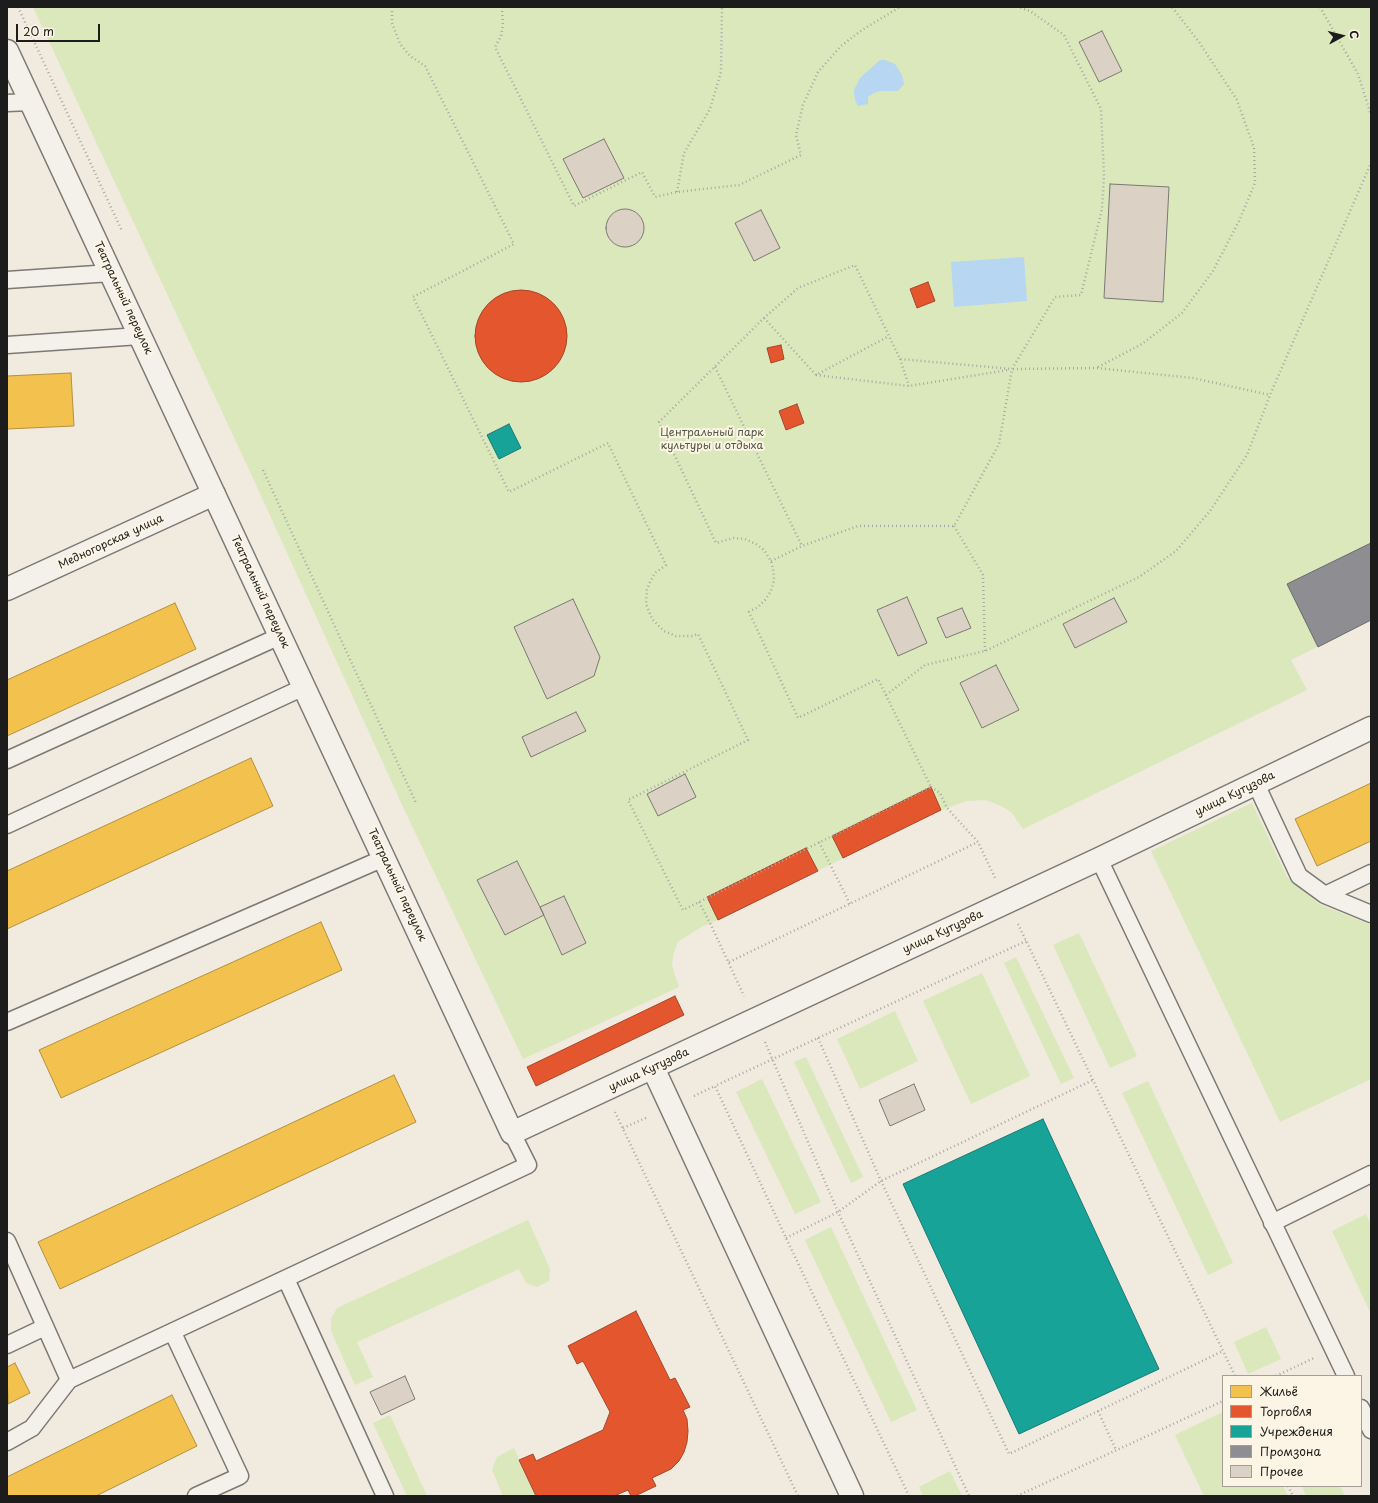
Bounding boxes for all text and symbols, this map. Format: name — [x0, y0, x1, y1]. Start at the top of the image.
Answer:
scale bar — [18, 16, 102, 42]
north arrow — [1322, 16, 1362, 56]
text: 20 m — [23, 22, 54, 40]
text: С — [1345, 29, 1363, 40]
street label: Театральный переулок — [91, 239, 155, 357]
park label: Центральный парк культуры и отдыха — [660, 426, 764, 452]
street label: Медногорская улица — [56, 512, 166, 572]
street label: Театральный переулок — [228, 533, 292, 651]
street label: улица Кутузова — [1193, 769, 1277, 819]
street label: Театральный переулок — [365, 826, 429, 944]
street label: улица Кутузова — [901, 908, 985, 956]
street label: улица Кутузова — [607, 1046, 691, 1094]
legend — [1222, 1375, 1362, 1487]
text: Жильё — [1260, 1382, 1298, 1400]
text: Торговля — [1260, 1402, 1312, 1420]
text: Учреждения — [1260, 1422, 1333, 1440]
text: Промзона — [1260, 1442, 1321, 1460]
text: Прочее — [1260, 1462, 1303, 1480]

